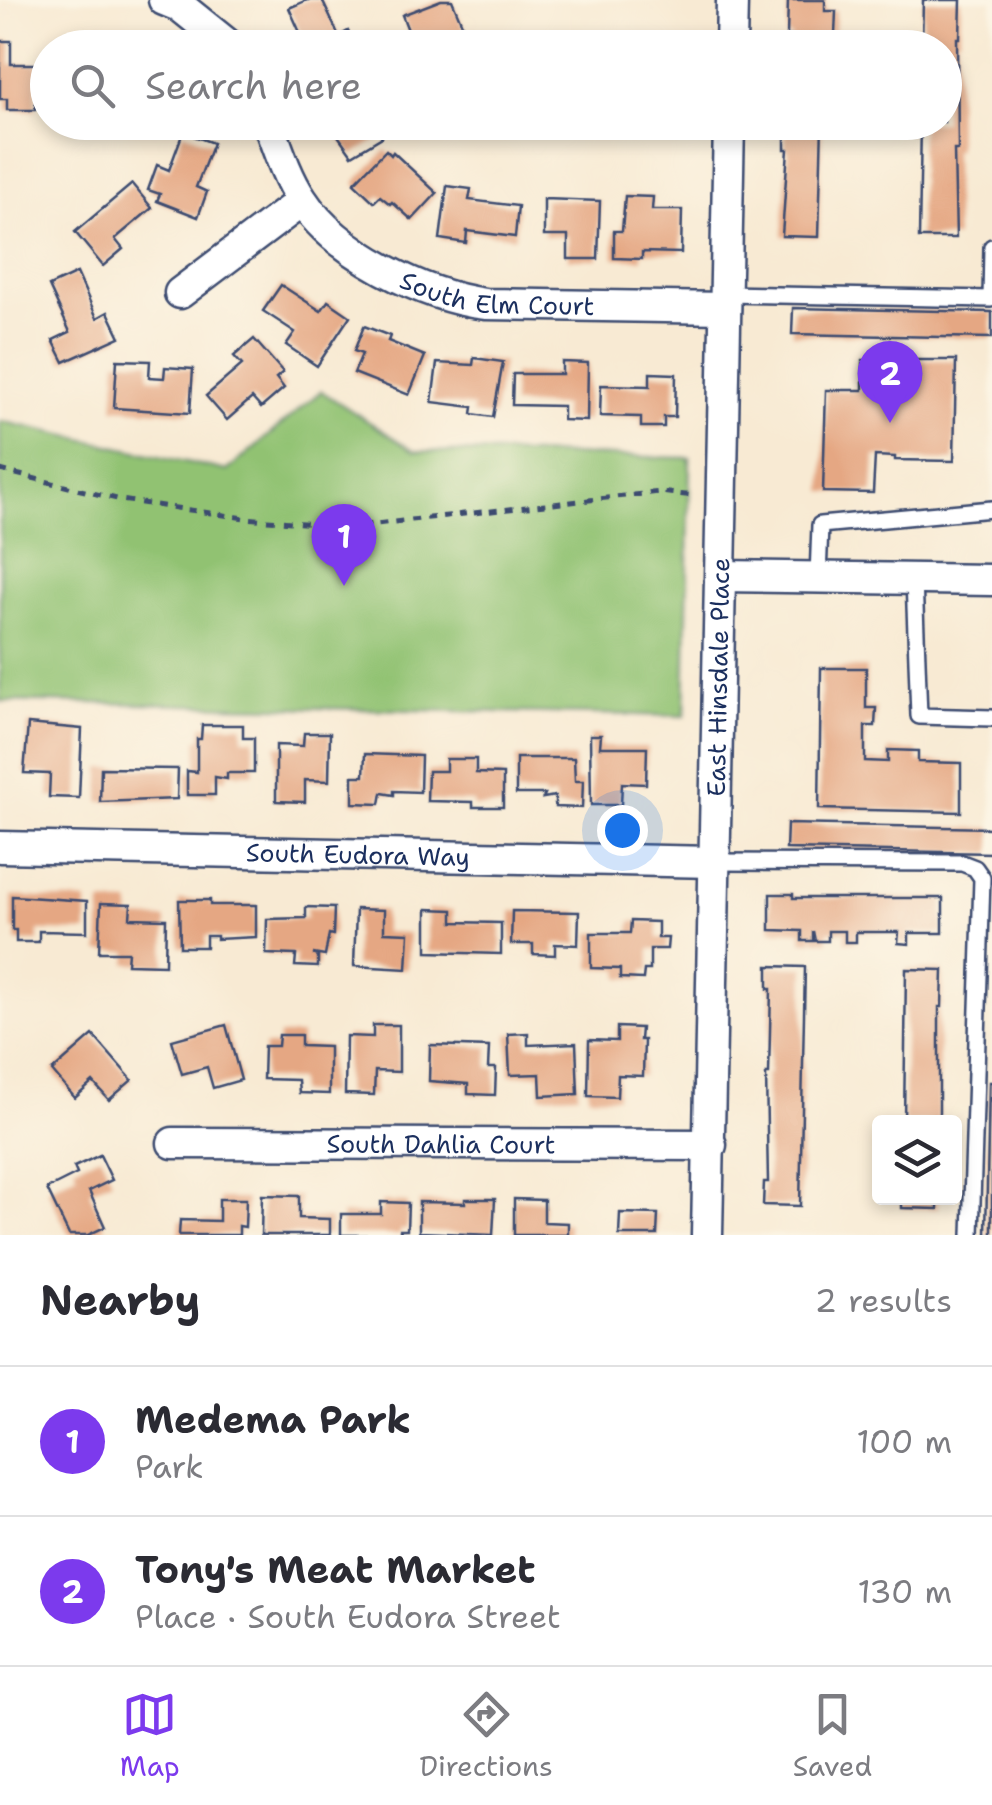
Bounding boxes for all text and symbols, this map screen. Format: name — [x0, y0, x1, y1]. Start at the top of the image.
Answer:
search box — [30, 30, 962, 140]
icon: search — [65, 58, 120, 113]
text: Search here — [145, 60, 362, 111]
street label: South Elm Court — [395, 263, 595, 323]
pin: 2 — [858, 340, 922, 423]
pin: 1 — [312, 504, 376, 586]
street label: East Hinsdale Place — [699, 557, 737, 797]
your location — [597, 805, 648, 856]
street label: South Eudora Way — [246, 835, 470, 874]
map controls — [872, 1115, 962, 1205]
button: layers — [872, 1115, 962, 1205]
street label: South Dahlia Court — [326, 1127, 556, 1161]
text: Nearby — [40, 1272, 200, 1328]
text: 2 results — [815, 1279, 952, 1322]
text: Medema Park — [135, 1394, 411, 1445]
text: 1 — [65, 1420, 80, 1463]
text: 100 m — [856, 1420, 952, 1463]
text: Park — [135, 1445, 204, 1488]
text: Tony's Meat Market — [135, 1544, 535, 1595]
text: 2 — [61, 1570, 84, 1613]
text: 130 m — [857, 1570, 952, 1613]
text: Place · South Eudora Street — [135, 1595, 561, 1638]
tab: Map — [120, 1687, 180, 1785]
tab: Directions — [419, 1687, 553, 1785]
tab: Saved — [793, 1687, 872, 1785]

